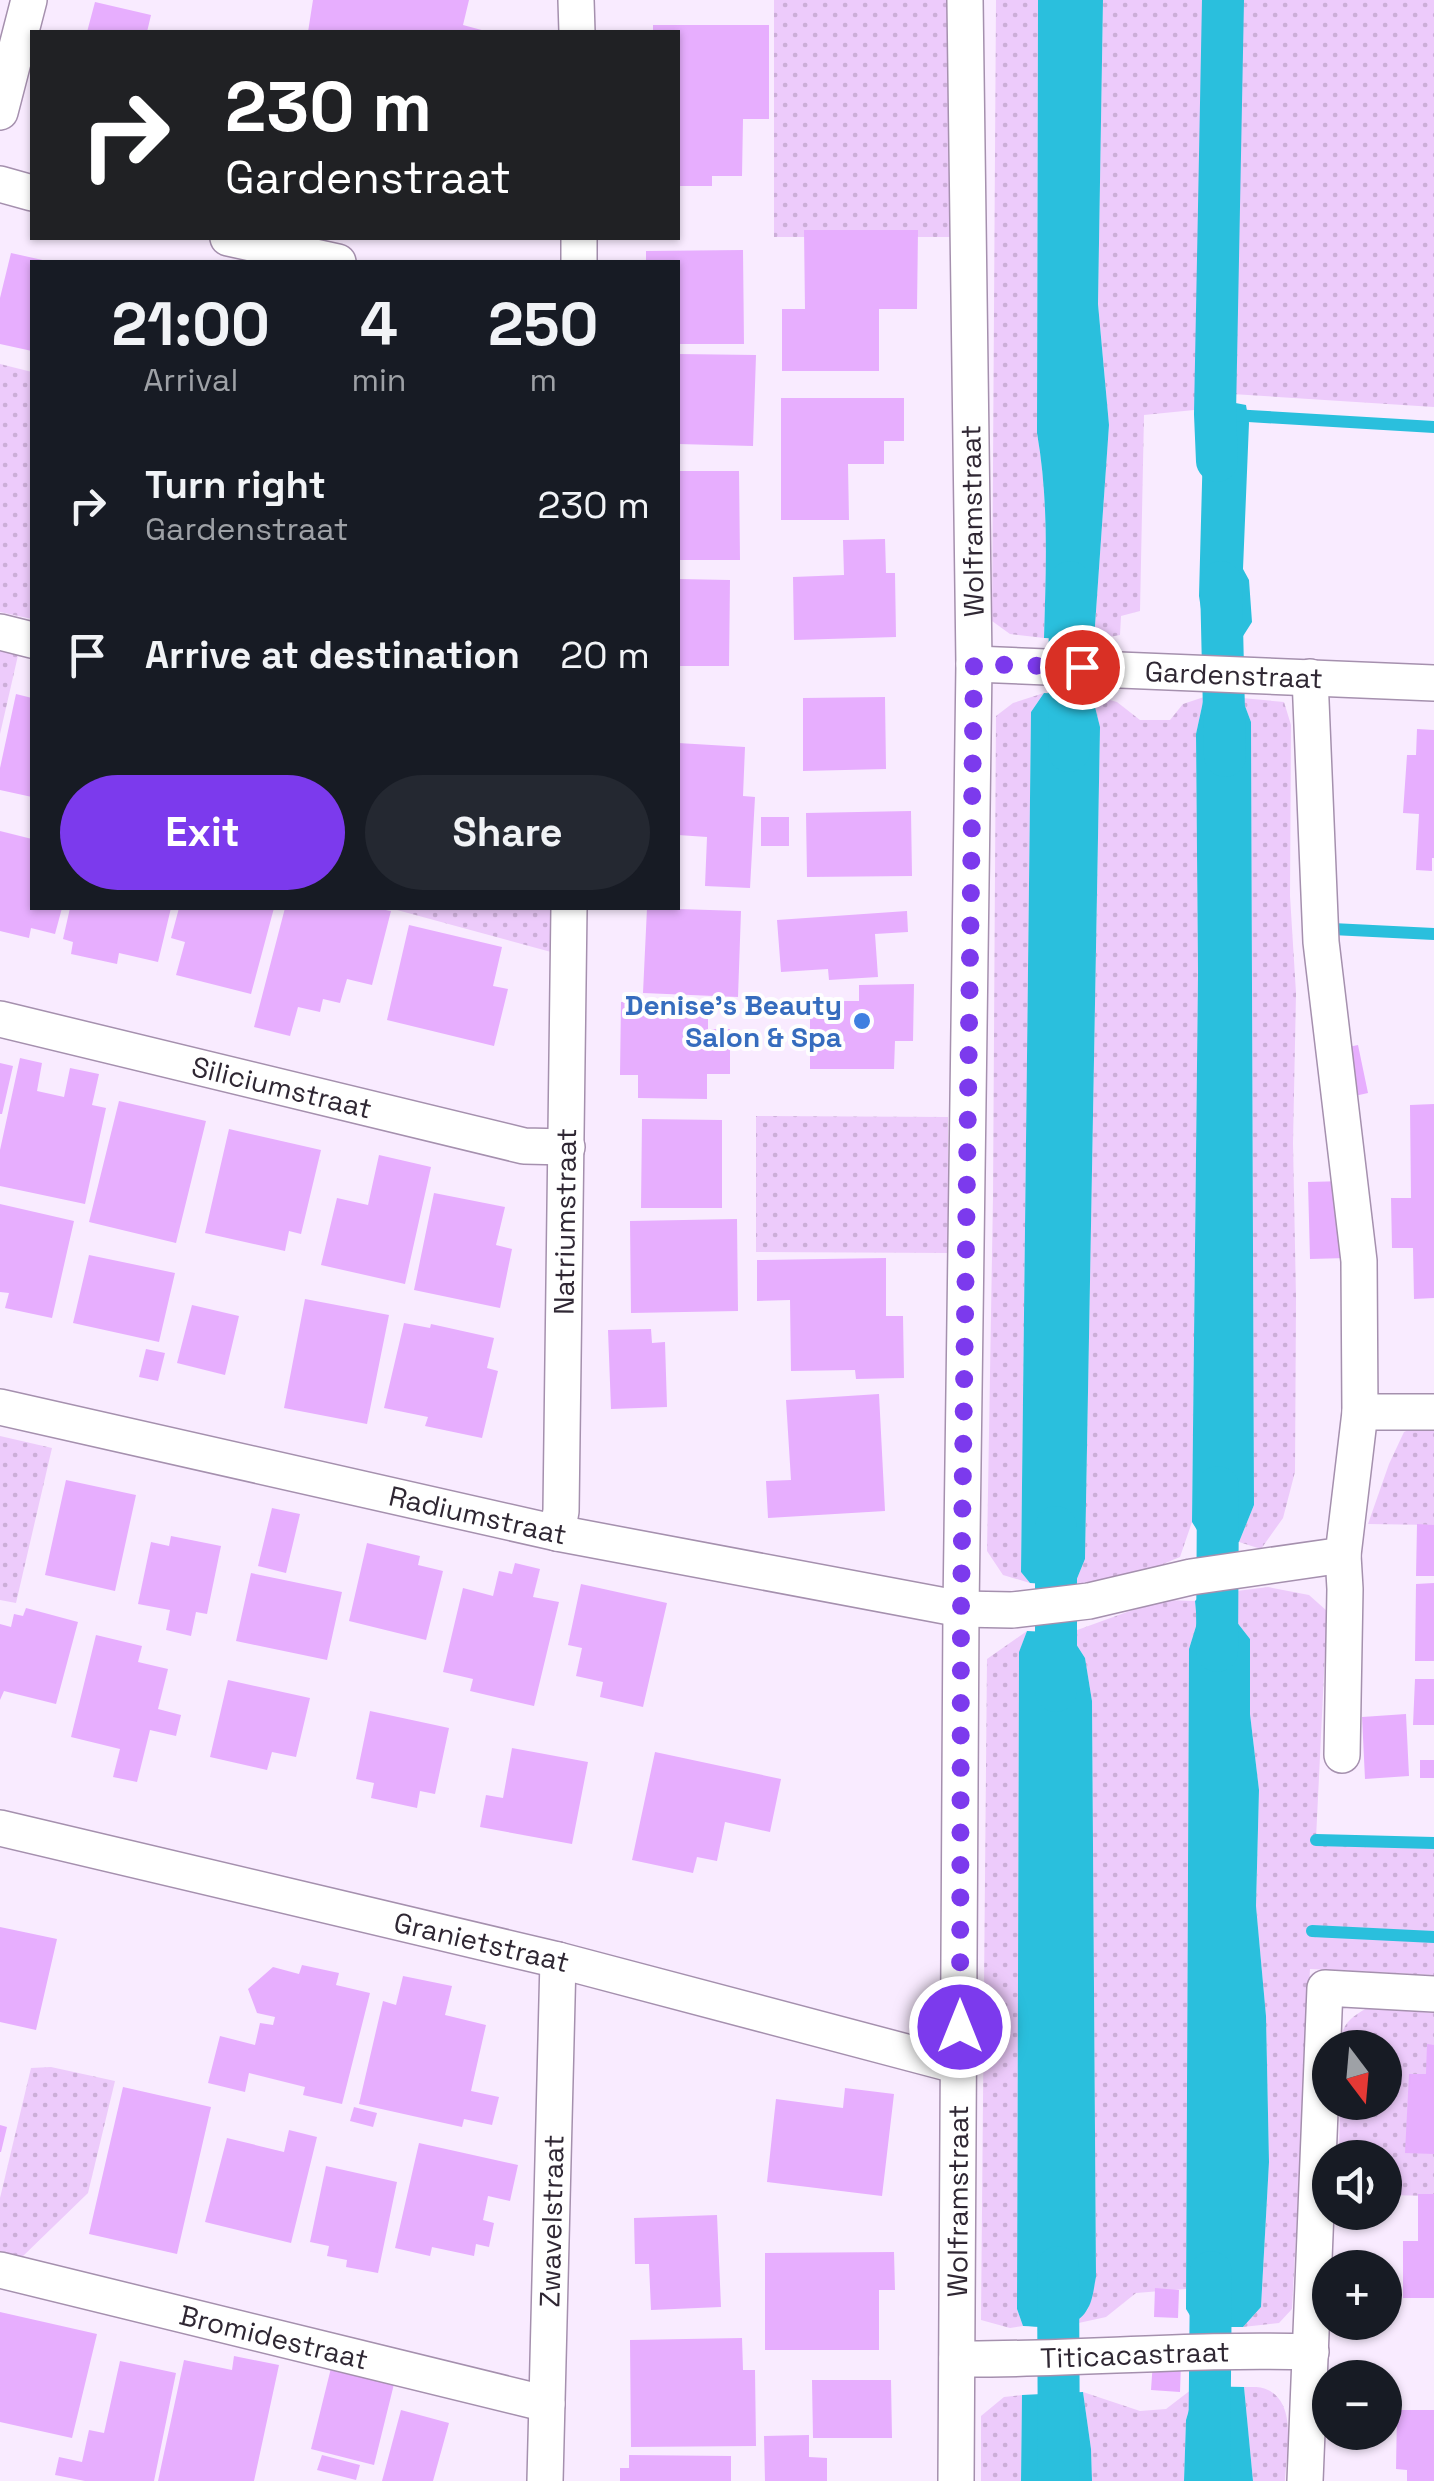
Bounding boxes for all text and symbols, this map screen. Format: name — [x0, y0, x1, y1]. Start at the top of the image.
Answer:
text: 230 m — [225, 62, 432, 151]
icon: right — [60, 70, 190, 200]
text: Gardenstraat — [225, 149, 511, 206]
text: 21:00 — [112, 286, 270, 363]
text: 4 — [360, 286, 398, 363]
text: 250 — [488, 286, 598, 363]
text: Arrival — [143, 360, 238, 400]
text: min — [351, 360, 406, 400]
text: m — [529, 360, 557, 400]
street label: Wolframstraat — [952, 424, 992, 618]
text: Turn right — [145, 461, 326, 509]
icon: right — [60, 478, 115, 533]
text: 230 m — [537, 481, 650, 529]
text: Gardenstraat — [145, 509, 348, 549]
pin — [1040, 625, 1125, 710]
icon: arrive — [60, 628, 115, 683]
text: Arrive at destination — [145, 631, 520, 679]
text: 20 m — [560, 631, 650, 679]
icon: arrive — [1055, 640, 1110, 695]
street label: Gardenstraat — [1144, 653, 1323, 696]
button: Exit — [60, 775, 345, 890]
button: Share — [365, 775, 650, 890]
place label: Denise's Beauty Salon & Spa — [625, 987, 842, 1055]
marker: Denise's Beauty Salon & Spa — [851, 1010, 873, 1032]
street label: Siliciumstraat — [188, 1048, 376, 1127]
street label: Natriumstraat — [546, 1128, 584, 1315]
street label: Radiumstraat — [386, 1478, 570, 1552]
street label: Granietstraat — [390, 1904, 573, 1980]
position arrow — [908, 1975, 1012, 2079]
north arrow — [1312, 2030, 1402, 2120]
map controls — [1312, 2030, 1402, 2450]
street label: Wolframstraat — [939, 2105, 976, 2297]
street label: Zwavelstraat — [531, 2134, 572, 2308]
button: sound — [1312, 2140, 1402, 2230]
button: + — [1312, 2250, 1402, 2340]
street label: Bromidestraat — [176, 2297, 372, 2378]
street label: Titicacastraat — [1040, 2333, 1230, 2376]
button: − — [1312, 2360, 1402, 2450]

